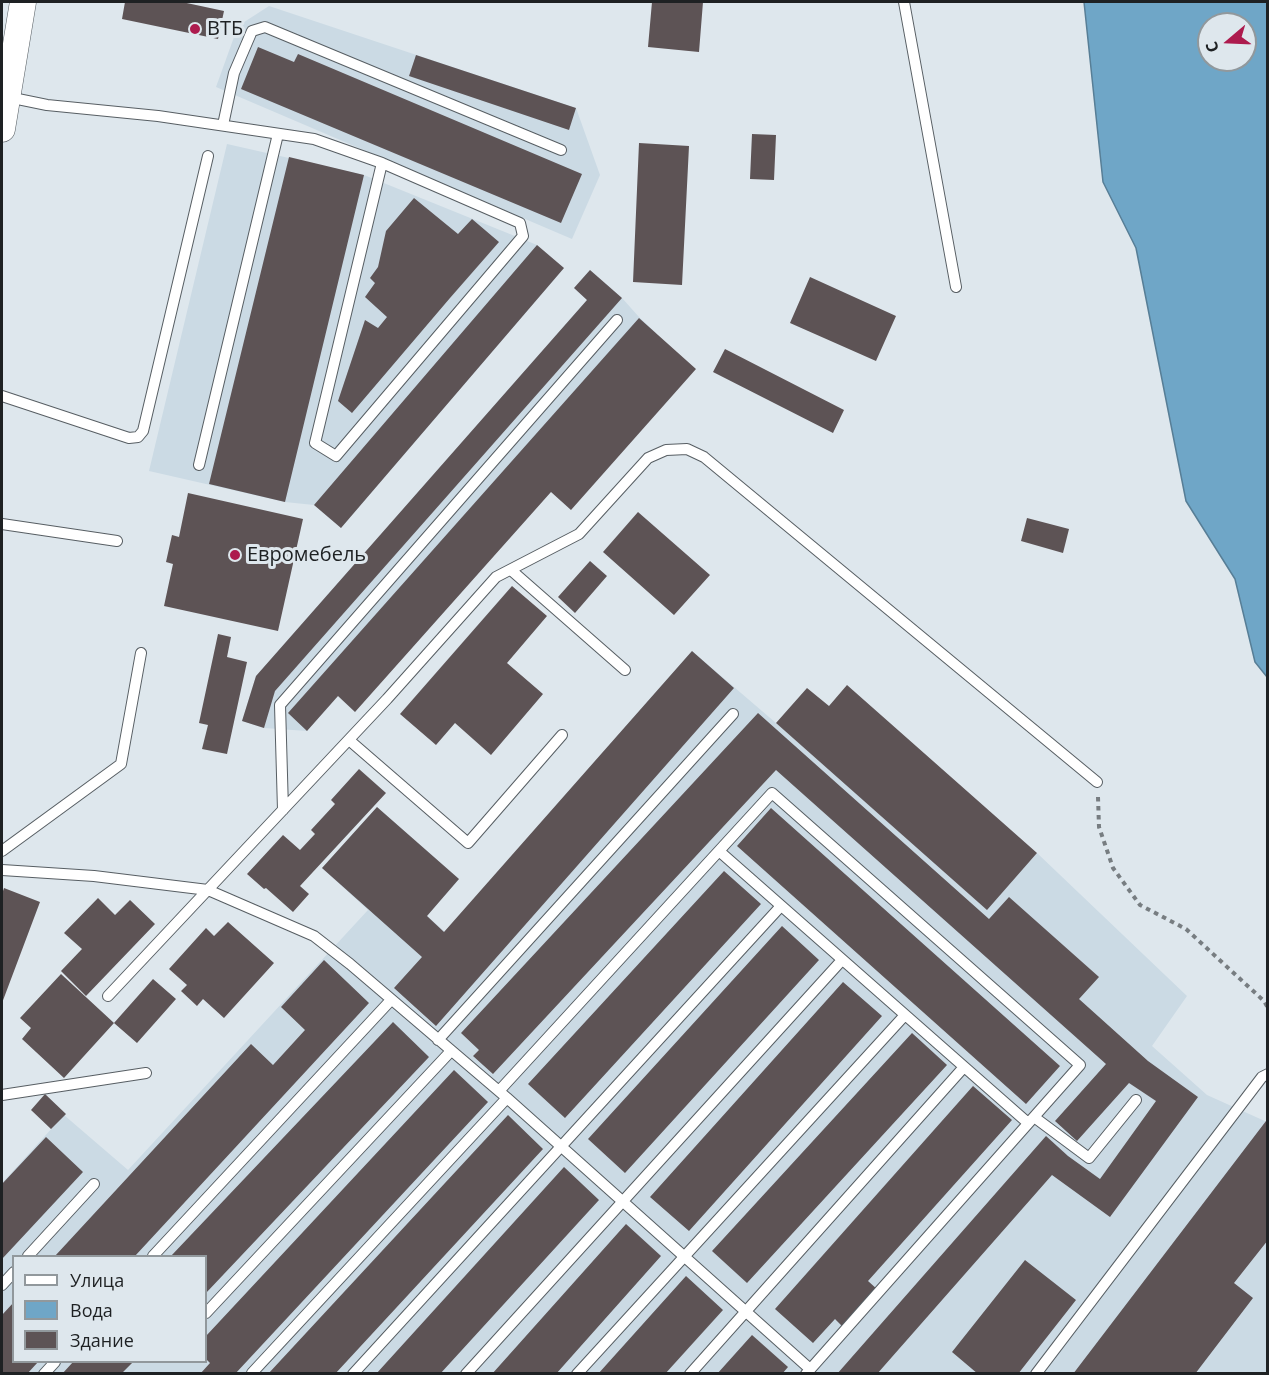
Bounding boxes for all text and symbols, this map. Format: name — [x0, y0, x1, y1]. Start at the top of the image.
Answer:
north arrow — [1197, 12, 1257, 72]
place label: ВТБ — [207, 17, 243, 41]
marker: ВТБ — [188, 22, 202, 36]
text: С — [1200, 39, 1224, 56]
place label: Евромебель — [247, 543, 366, 567]
marker: Евромебель — [228, 548, 242, 562]
legend — [12, 1255, 207, 1363]
text: Улица — [70, 1268, 124, 1292]
text: Вода — [70, 1298, 113, 1322]
text: Здание — [70, 1328, 134, 1352]

